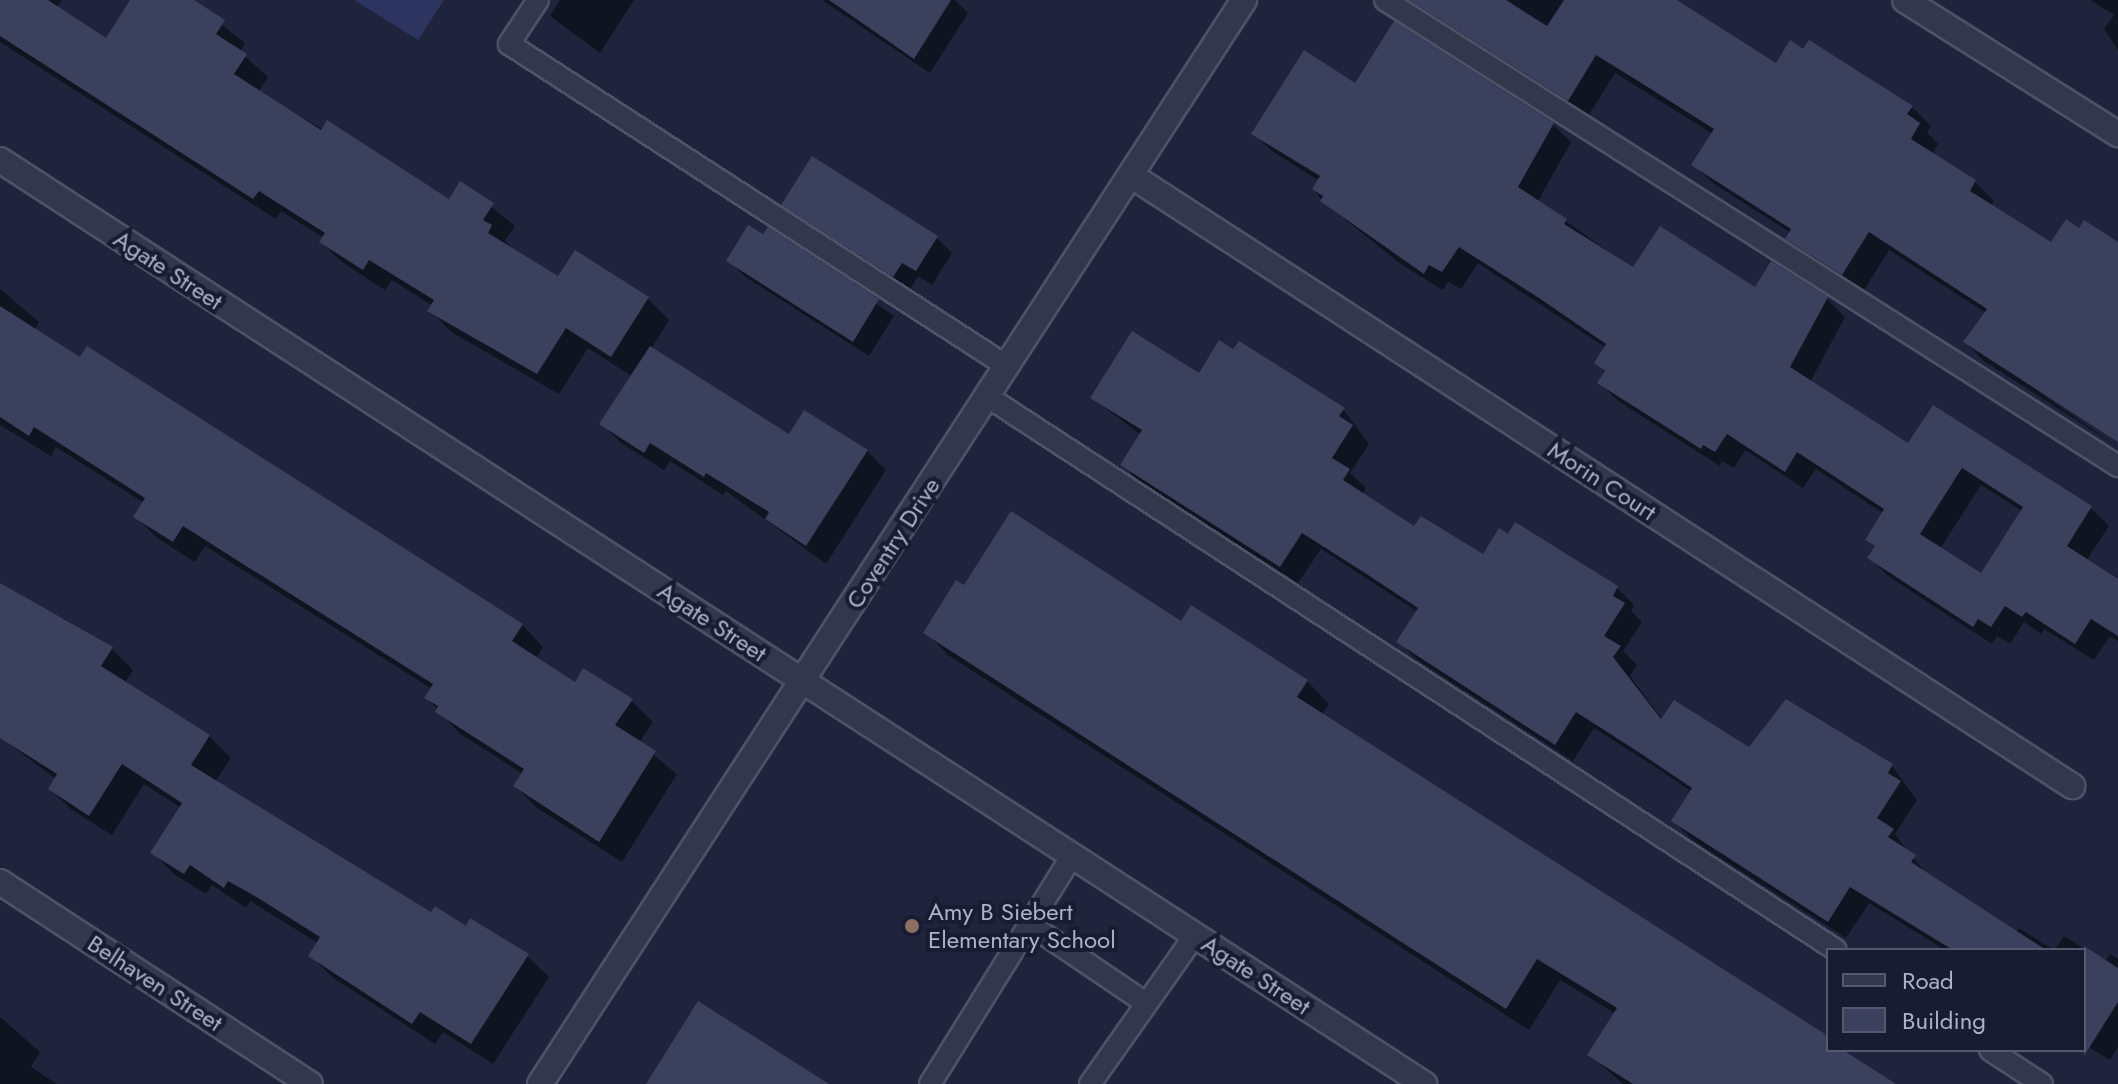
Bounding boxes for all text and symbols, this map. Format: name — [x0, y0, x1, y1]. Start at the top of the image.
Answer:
street label: Agate Street — [108, 224, 228, 316]
street label: Morin Court — [1543, 435, 1661, 527]
street label: Coventry Drive — [840, 472, 946, 614]
street label: Agate Street — [652, 576, 772, 668]
place label: Amy B Siebert Elementary School — [928, 898, 1116, 954]
marker: Amy B Siebert Elementary School — [903, 917, 921, 935]
street label: Belhaven Street — [82, 929, 228, 1037]
street label: Agate Street — [1196, 929, 1316, 1021]
legend — [1826, 948, 2086, 1052]
text: Road — [1902, 963, 1954, 998]
text: Building — [1902, 1003, 1986, 1038]

